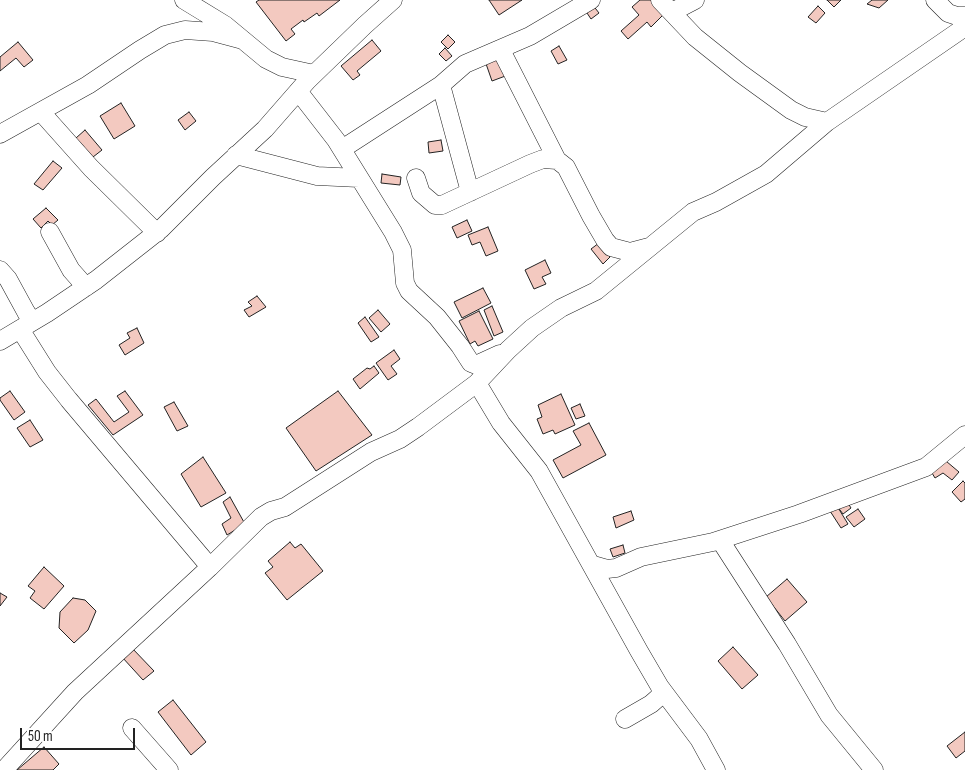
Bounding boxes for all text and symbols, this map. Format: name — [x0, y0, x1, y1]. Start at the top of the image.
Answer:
scale bar — [22, 718, 138, 750]
text: 50 m — [28, 727, 53, 746]

